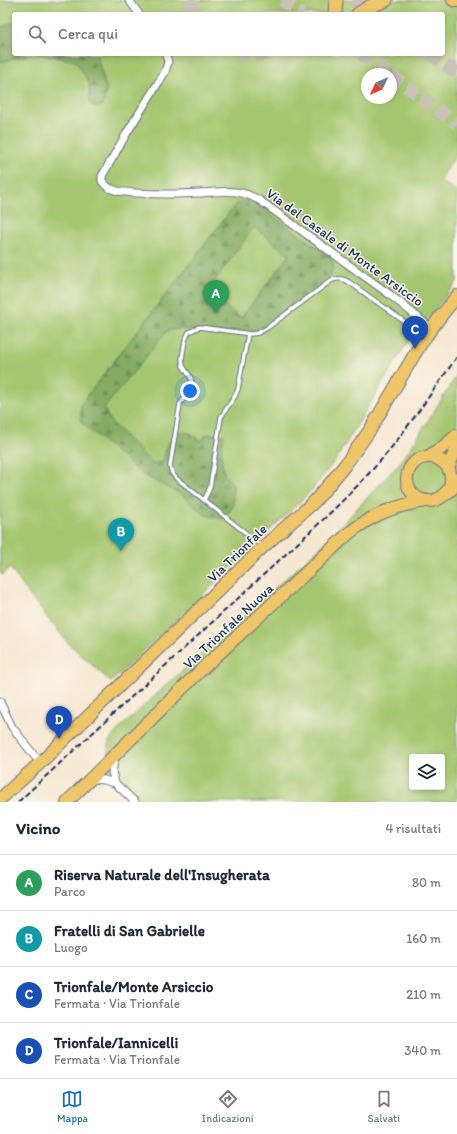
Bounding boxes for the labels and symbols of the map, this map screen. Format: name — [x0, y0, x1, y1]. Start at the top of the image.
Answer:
north arrow — [361, 68, 397, 104]
street label: Via del Casale di Monte Arsiccio — [263, 185, 427, 310]
pin: A — [203, 280, 229, 313]
pin: C — [402, 316, 428, 349]
your location — [180, 381, 200, 401]
pin: B — [108, 518, 134, 551]
street label: Via Trionfale — [204, 521, 271, 586]
street label: Via Trionfale Nuova — [180, 580, 278, 673]
pin: D — [46, 706, 72, 739]

